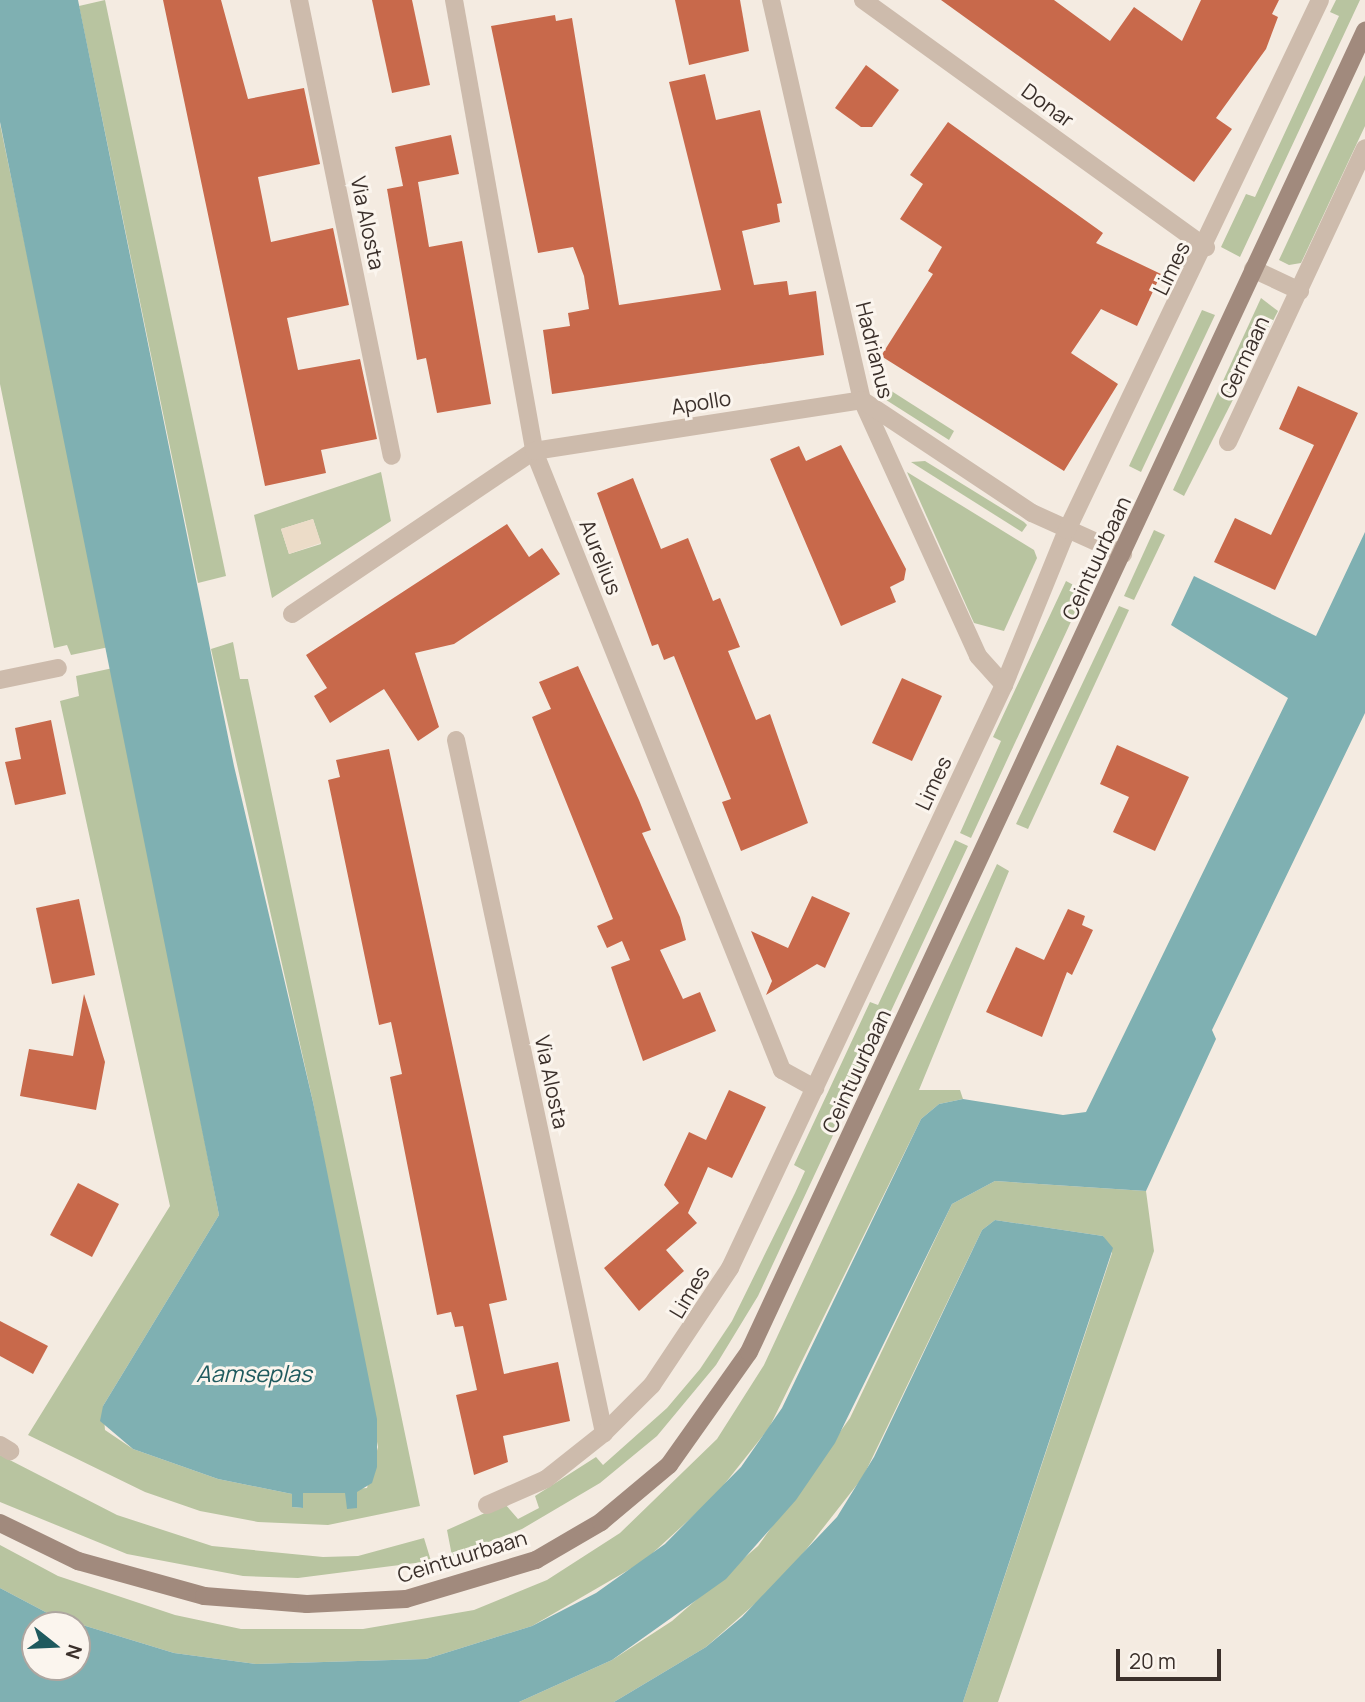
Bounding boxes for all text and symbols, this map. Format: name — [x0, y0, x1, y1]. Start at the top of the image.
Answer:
street label: Donar — [1017, 78, 1079, 132]
street label: Via Alosta — [346, 174, 390, 272]
street label: Limes — [1147, 237, 1195, 299]
street label: Hadrianus — [851, 299, 899, 401]
street label: Germaan — [1214, 312, 1274, 402]
street label: Apollo — [669, 385, 733, 419]
street label: Ceintuurbaan — [1056, 492, 1136, 624]
street label: Aurelius — [575, 516, 627, 598]
street label: Limes — [910, 752, 956, 814]
street label: Ceintuurbaan — [816, 1005, 896, 1137]
street label: Via Alosta — [530, 1033, 574, 1131]
street label: Limes — [664, 1261, 714, 1323]
water label: Aamseplas — [196, 1359, 312, 1387]
street label: Ceintuurbaan — [394, 1524, 530, 1588]
north arrow — [21, 1611, 91, 1681]
scale bar — [1120, 1636, 1225, 1680]
text: N — [60, 1641, 89, 1662]
text: 20 m — [1129, 1647, 1176, 1675]

